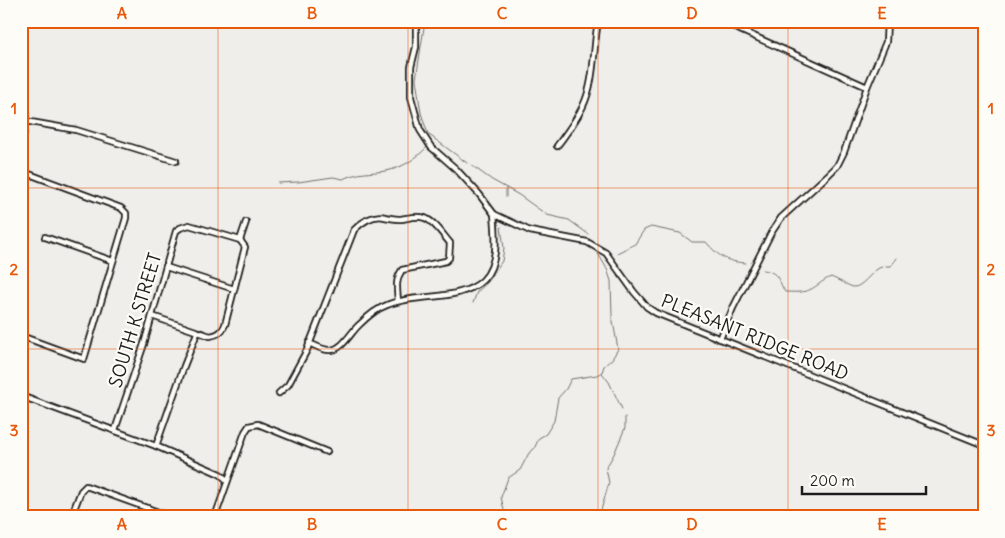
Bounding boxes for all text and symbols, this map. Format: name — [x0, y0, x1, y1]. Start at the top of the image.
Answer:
text: A — [117, 3, 127, 23]
text: B — [307, 3, 318, 23]
text: C — [497, 3, 508, 23]
text: D — [686, 3, 698, 23]
text: E — [877, 3, 887, 23]
text: 1 — [11, 98, 17, 118]
text: 1 — [988, 98, 994, 118]
street label: SOUTH K STREET — [104, 250, 166, 390]
text: 2 — [10, 259, 19, 279]
text: 2 — [987, 259, 996, 279]
street label: PLEASANT RIDGE ROAD — [658, 289, 852, 385]
text: 3 — [9, 420, 19, 440]
text: 3 — [986, 420, 996, 440]
scale bar — [802, 463, 926, 495]
text: 200 m — [810, 471, 855, 490]
text: A — [117, 514, 127, 534]
text: B — [307, 514, 318, 534]
text: C — [497, 514, 508, 534]
text: D — [686, 514, 698, 534]
text: E — [877, 514, 887, 534]

